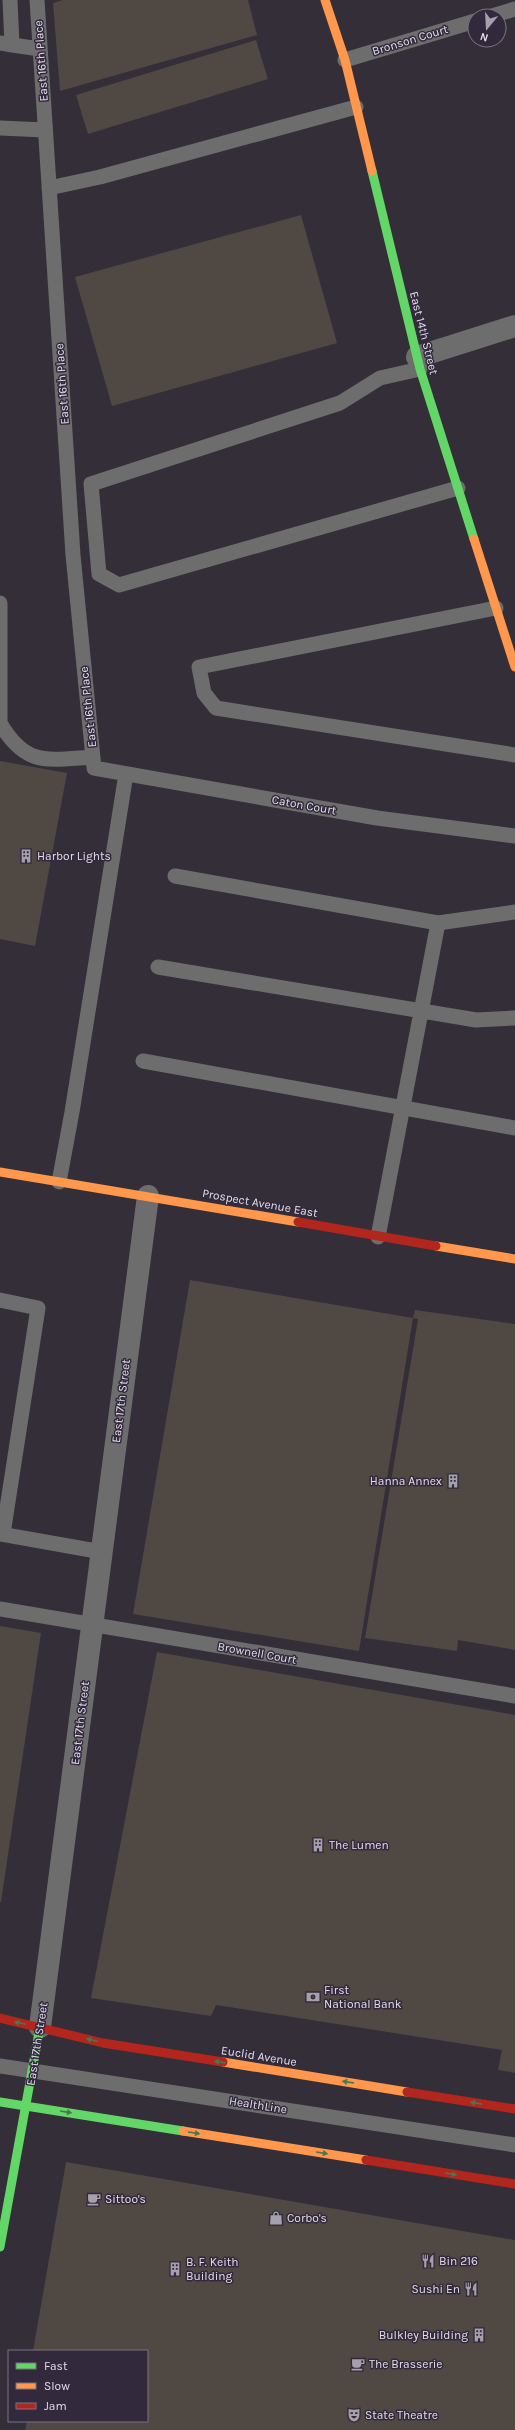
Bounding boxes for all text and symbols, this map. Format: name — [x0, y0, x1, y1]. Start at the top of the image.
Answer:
north arrow — [467, 8, 507, 48]
street label: East 16th Place — [31, 20, 51, 102]
street label: Bronson Court — [370, 22, 450, 58]
text: N — [478, 30, 490, 44]
street label: East 14th Street — [407, 290, 441, 377]
street label: East 16th Place — [52, 343, 72, 425]
street label: East 16th Place — [77, 666, 99, 748]
street label: Caton Court — [271, 792, 338, 818]
building icon: Harbor Lights — [18, 848, 34, 864]
place label: Harbor Lights — [37, 849, 111, 863]
street label: Prospect Avenue East — [201, 1186, 319, 1220]
street label: East 17th Street — [109, 1358, 133, 1444]
building icon: Hanna Annex — [445, 1473, 461, 1489]
place label: Hanna Annex — [370, 1474, 442, 1488]
street label: Brownell Court — [216, 1639, 298, 1667]
street label: East 17th Street — [68, 1680, 92, 1766]
building icon: The Lumen — [310, 1837, 326, 1853]
place label: The Lumen — [329, 1838, 389, 1852]
place label: First National Bank — [324, 1983, 402, 2011]
bank icon: First National Bank — [305, 1989, 321, 2005]
street label: East 17th Street — [24, 2001, 51, 2087]
one-way arrow — [14, 2019, 26, 2025]
one-way arrow — [85, 2037, 98, 2043]
street label: Euclid Avenue — [220, 2043, 298, 2069]
one-way arrow — [214, 2059, 226, 2065]
one-way arrow — [342, 2079, 354, 2085]
street label: HealthLine — [228, 2094, 288, 2116]
one-way arrow — [470, 2100, 483, 2106]
one-way arrow — [59, 2109, 72, 2115]
one-way arrow — [188, 2130, 200, 2136]
one-way arrow — [316, 2150, 328, 2156]
one-way arrow — [445, 2171, 457, 2177]
cafe icon: Sittoo's — [86, 2191, 102, 2207]
place label: Sittoo's — [105, 2192, 146, 2206]
shop icon: Corbo's — [268, 2210, 284, 2226]
place label: Corbo's — [287, 2211, 327, 2225]
restaurant icon: Bin 216 — [420, 2253, 436, 2269]
place label: Bin 216 — [439, 2254, 478, 2268]
place label: B. F. Keith Building — [186, 2255, 239, 2283]
building icon: B. F. Keith Building — [167, 2261, 183, 2277]
restaurant icon: Sushi En — [463, 2281, 479, 2297]
place label: Sushi En — [412, 2282, 460, 2296]
building icon: Bulkley Building — [471, 2327, 487, 2343]
place label: Bulkley Building — [379, 2328, 468, 2342]
legend — [8, 2350, 148, 2422]
cafe icon: The Brasserie — [350, 2356, 366, 2372]
place label: The Brasserie — [369, 2357, 443, 2371]
text: Fast — [44, 2359, 68, 2373]
text: Slow — [44, 2379, 70, 2393]
text: Jam — [44, 2399, 67, 2413]
theatre icon: State Theatre — [346, 2407, 362, 2423]
place label: State Theatre — [365, 2408, 438, 2422]

